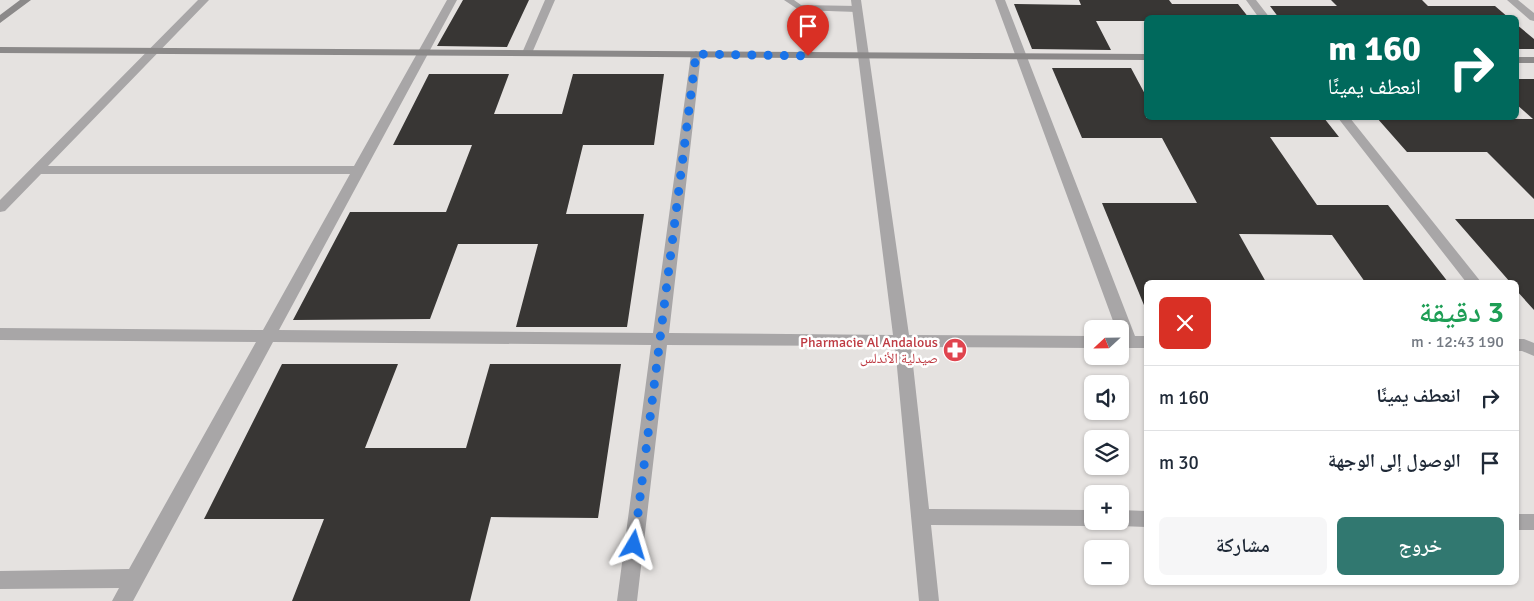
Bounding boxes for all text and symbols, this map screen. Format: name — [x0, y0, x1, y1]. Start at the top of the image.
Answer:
pin — [787, 5, 829, 56]
icon: arrive — [794, 12, 822, 40]
text: 160 m — [1328, 27, 1421, 70]
icon: right — [1439, 35, 1504, 100]
text: انعطف يمينًا — [1327, 73, 1421, 100]
text: 3 دقيقة — [1419, 294, 1504, 331]
button: close — [1159, 297, 1211, 349]
north arrow — [1084, 320, 1129, 365]
map controls — [1084, 320, 1129, 585]
text: 190 m · 12:43 — [1411, 332, 1504, 352]
place label: Pharmacie Al Andalous صيدلية الأندلس — [800, 334, 938, 367]
pharmacy icon: Pharmacie Al Andalous صيدلية الأندلس — [942, 337, 968, 363]
button: sound — [1084, 375, 1129, 420]
text: انعطف يمينًا — [1376, 384, 1461, 408]
icon: right — [1476, 384, 1504, 412]
text: 160 m — [1159, 386, 1209, 410]
button: layers — [1084, 430, 1129, 475]
text: الوصول إلى الوجهة — [1328, 449, 1461, 473]
icon: arrive — [1476, 449, 1504, 477]
text: 30 m — [1159, 451, 1199, 475]
button: + — [1084, 485, 1129, 530]
button: مشاركة — [1159, 517, 1327, 575]
button: خروج — [1337, 517, 1504, 575]
position arrow — [607, 518, 659, 570]
button: − — [1084, 540, 1129, 585]

